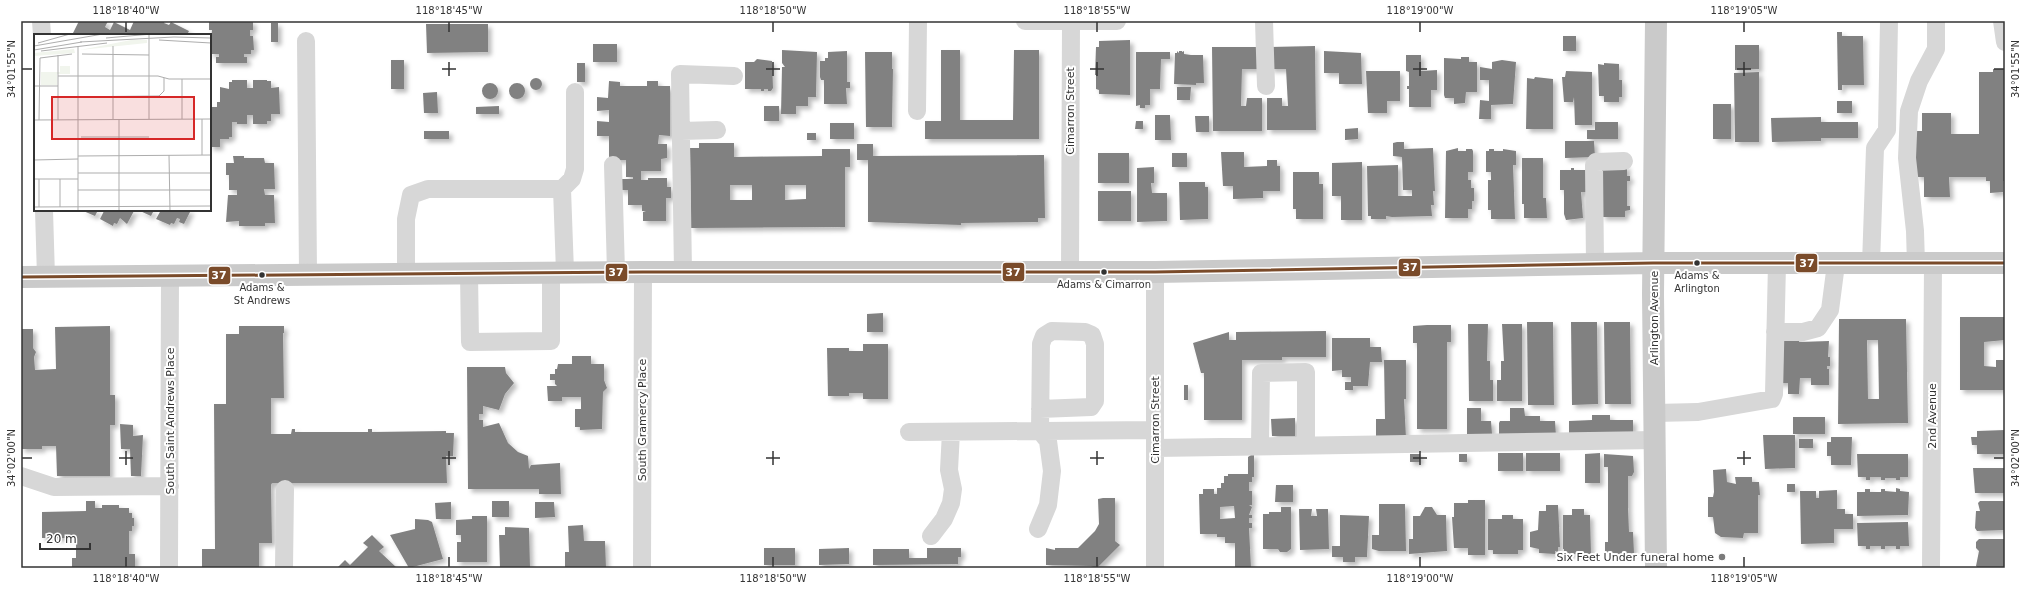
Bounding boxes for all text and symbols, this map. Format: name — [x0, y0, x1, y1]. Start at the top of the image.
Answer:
text: 118°18'40"W — [93, 5, 159, 16]
text: 118°18'45"W — [416, 5, 482, 16]
text: 118°18'50"W — [740, 5, 806, 16]
text: 118°18'55"W — [1064, 5, 1130, 16]
text: 118°19'00"W — [1387, 5, 1453, 16]
text: 118°19'05"W — [1711, 5, 1777, 16]
inset map — [34, 34, 211, 211]
text: 34°01'55"N — [6, 40, 17, 98]
text: 34°01'55"N — [2010, 40, 2021, 98]
street label: Cimarron Street — [1064, 67, 1077, 155]
line badge: 37 — [1795, 253, 1818, 273]
text: 37 — [1799, 257, 1815, 270]
line badge: 37 — [1398, 258, 1421, 277]
marker: Adams & Arlington — [1692, 258, 1702, 268]
text: 37 — [1402, 261, 1418, 274]
line badge: 37 — [1002, 262, 1025, 282]
line badge: 37 — [605, 263, 628, 282]
line badge: 37 — [208, 266, 231, 285]
text: 37 — [608, 266, 624, 279]
text: 37 — [1005, 266, 1021, 279]
marker: Adams & Cimarron — [1099, 267, 1109, 277]
text: 37 — [211, 269, 227, 282]
marker: Adams & St Andrews — [257, 270, 267, 280]
place label: Adams & Arlington — [1674, 270, 1720, 294]
street label: Arlington Avenue — [1648, 271, 1661, 365]
place label: Adams & Cimarron — [1057, 279, 1151, 290]
place label: Adams & St Andrews — [234, 282, 290, 306]
street label: South Saint Andrews Place — [164, 347, 177, 495]
street label: South Gramercy Place — [636, 359, 649, 481]
street label: Cimarron Street — [1149, 376, 1162, 464]
street label: 2nd Avenue — [1926, 383, 1939, 449]
text: 34°02'00"N — [6, 429, 17, 487]
text: 34°02'00"N — [2010, 429, 2021, 487]
scale bar — [40, 525, 90, 551]
text: 20 m — [46, 532, 77, 546]
place label: Six Feet Under funeral home — [1557, 551, 1714, 564]
marker: Six Feet Under funeral home — [1717, 552, 1727, 562]
text: 118°18'40"W — [93, 573, 159, 584]
text: 118°18'45"W — [416, 573, 482, 584]
text: 118°18'50"W — [740, 573, 806, 584]
text: 118°18'55"W — [1064, 573, 1130, 584]
text: 118°19'00"W — [1387, 573, 1453, 584]
text: 118°19'05"W — [1711, 573, 1777, 584]

